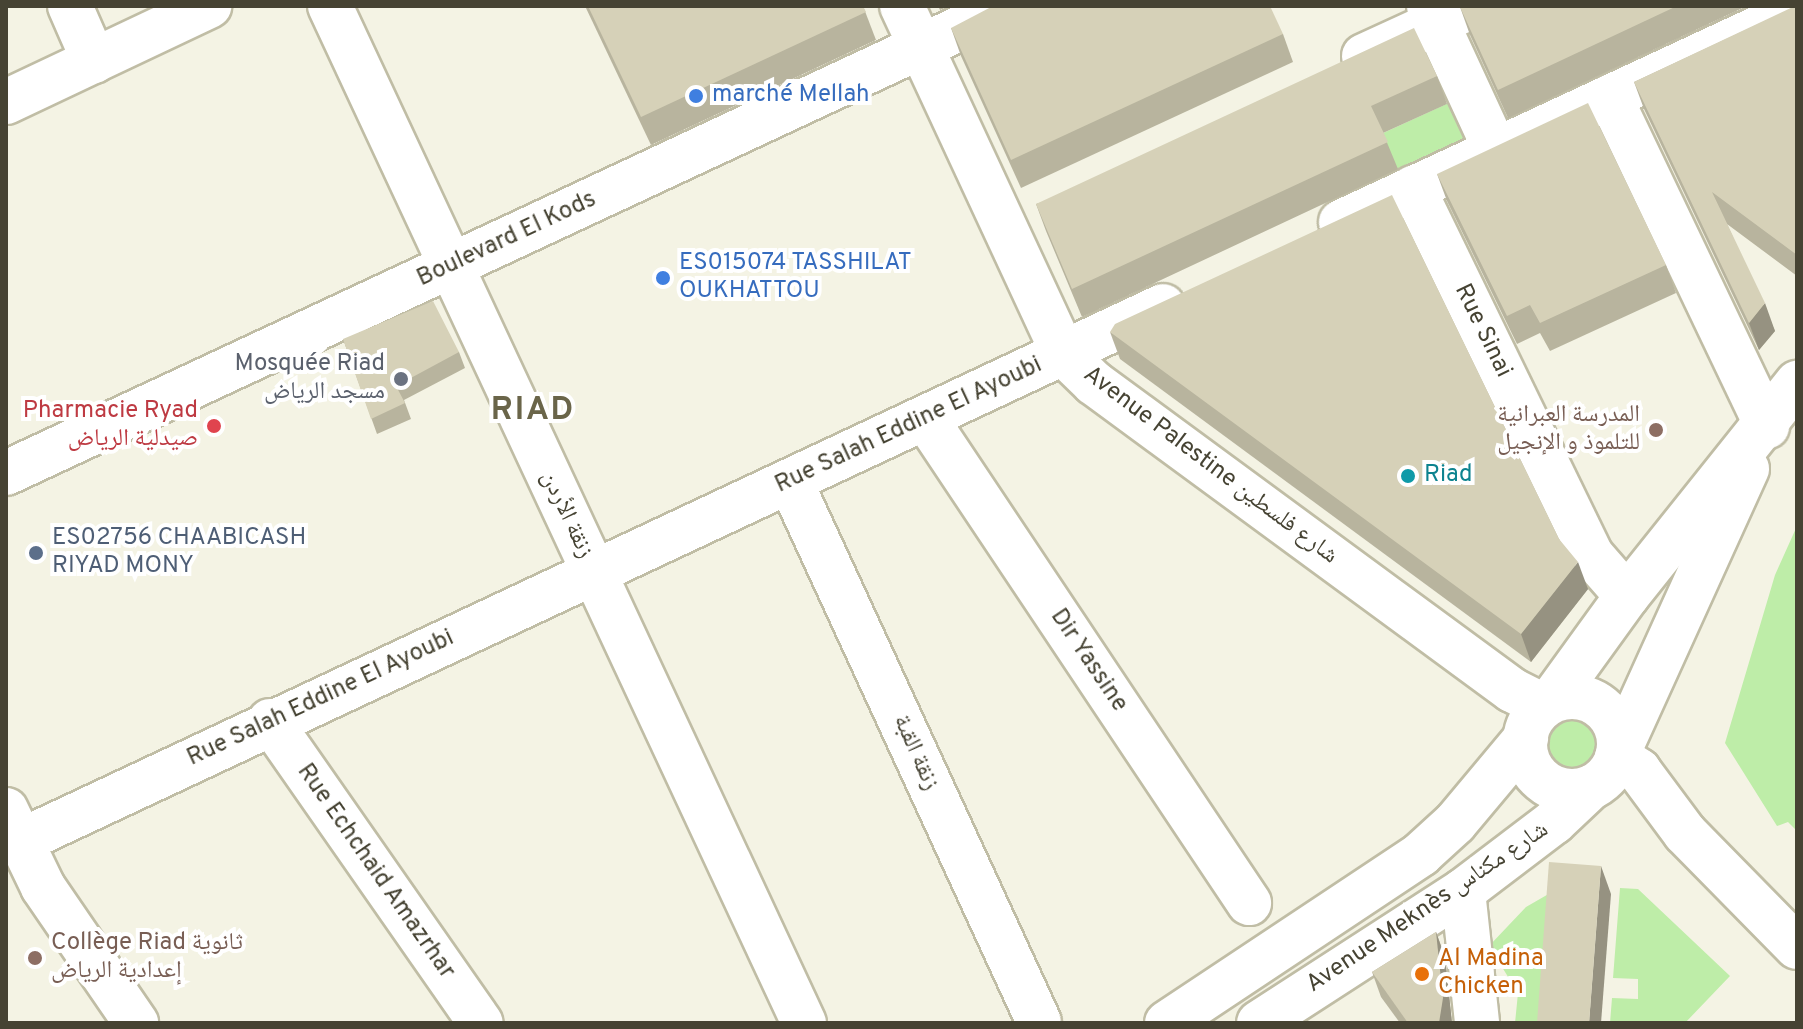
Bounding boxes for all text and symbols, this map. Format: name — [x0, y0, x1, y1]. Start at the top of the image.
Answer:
place label: marché Mellah — [712, 82, 870, 110]
marker: marché Mellah — [687, 87, 705, 105]
street label: Boulevard El Kods — [413, 186, 601, 294]
place label: ES015074 TASSHILAT OUKHATTOU — [679, 250, 913, 306]
marker: ES015074 TASSHILAT OUKHATTOU — [654, 269, 672, 287]
street label: Rue Sinai — [1447, 280, 1517, 382]
place label: Mosquée Riad مسجد الرياض — [235, 351, 385, 407]
street label: Rue Salah Eddine El Ayoubi — [771, 351, 1047, 501]
street label: Avenue Palestine شارع فلسطين — [1077, 361, 1343, 571]
marker: Mosquée Riad مسجد الرياض — [392, 370, 410, 388]
district label: RIAD — [491, 392, 575, 430]
place label: Pharmacie Ryad صيدلية الرياض — [23, 398, 198, 454]
place label: المدرسة العبرانية للتلموذ و الإنجيل — [1497, 402, 1640, 458]
marker: Pharmacie Ryad صيدلية الرياض — [205, 417, 223, 435]
marker: المدرسة العبرانية للتلموذ و الإنجيل — [1647, 421, 1665, 439]
place label: Riad — [1424, 462, 1473, 490]
street label: زنقة الأردن — [533, 467, 599, 563]
marker: Riad — [1399, 467, 1417, 485]
place label: ES02756 CHAABICASH RIYAD MONY — [52, 525, 306, 581]
marker: ES02756 CHAABICASH RIYAD MONY — [27, 544, 45, 562]
street label: Dir Yassine — [1043, 604, 1133, 718]
street label: Rue Salah Eddine El Ayoubi — [183, 624, 459, 774]
street label: زنقة القبة — [886, 711, 944, 795]
street label: Rue Echchaid Amazrhar — [289, 758, 461, 986]
street label: Avenue Meknès شارع مكناس — [1302, 816, 1554, 1000]
place label: Collège Riad ثانوية إعدادية الرياض — [51, 930, 243, 986]
place label: Al Madina Chicken — [1438, 946, 1544, 1002]
marker: Collège Riad ثانوية إعدادية الرياض — [26, 949, 44, 967]
marker: Al Madina Chicken — [1413, 965, 1431, 983]

